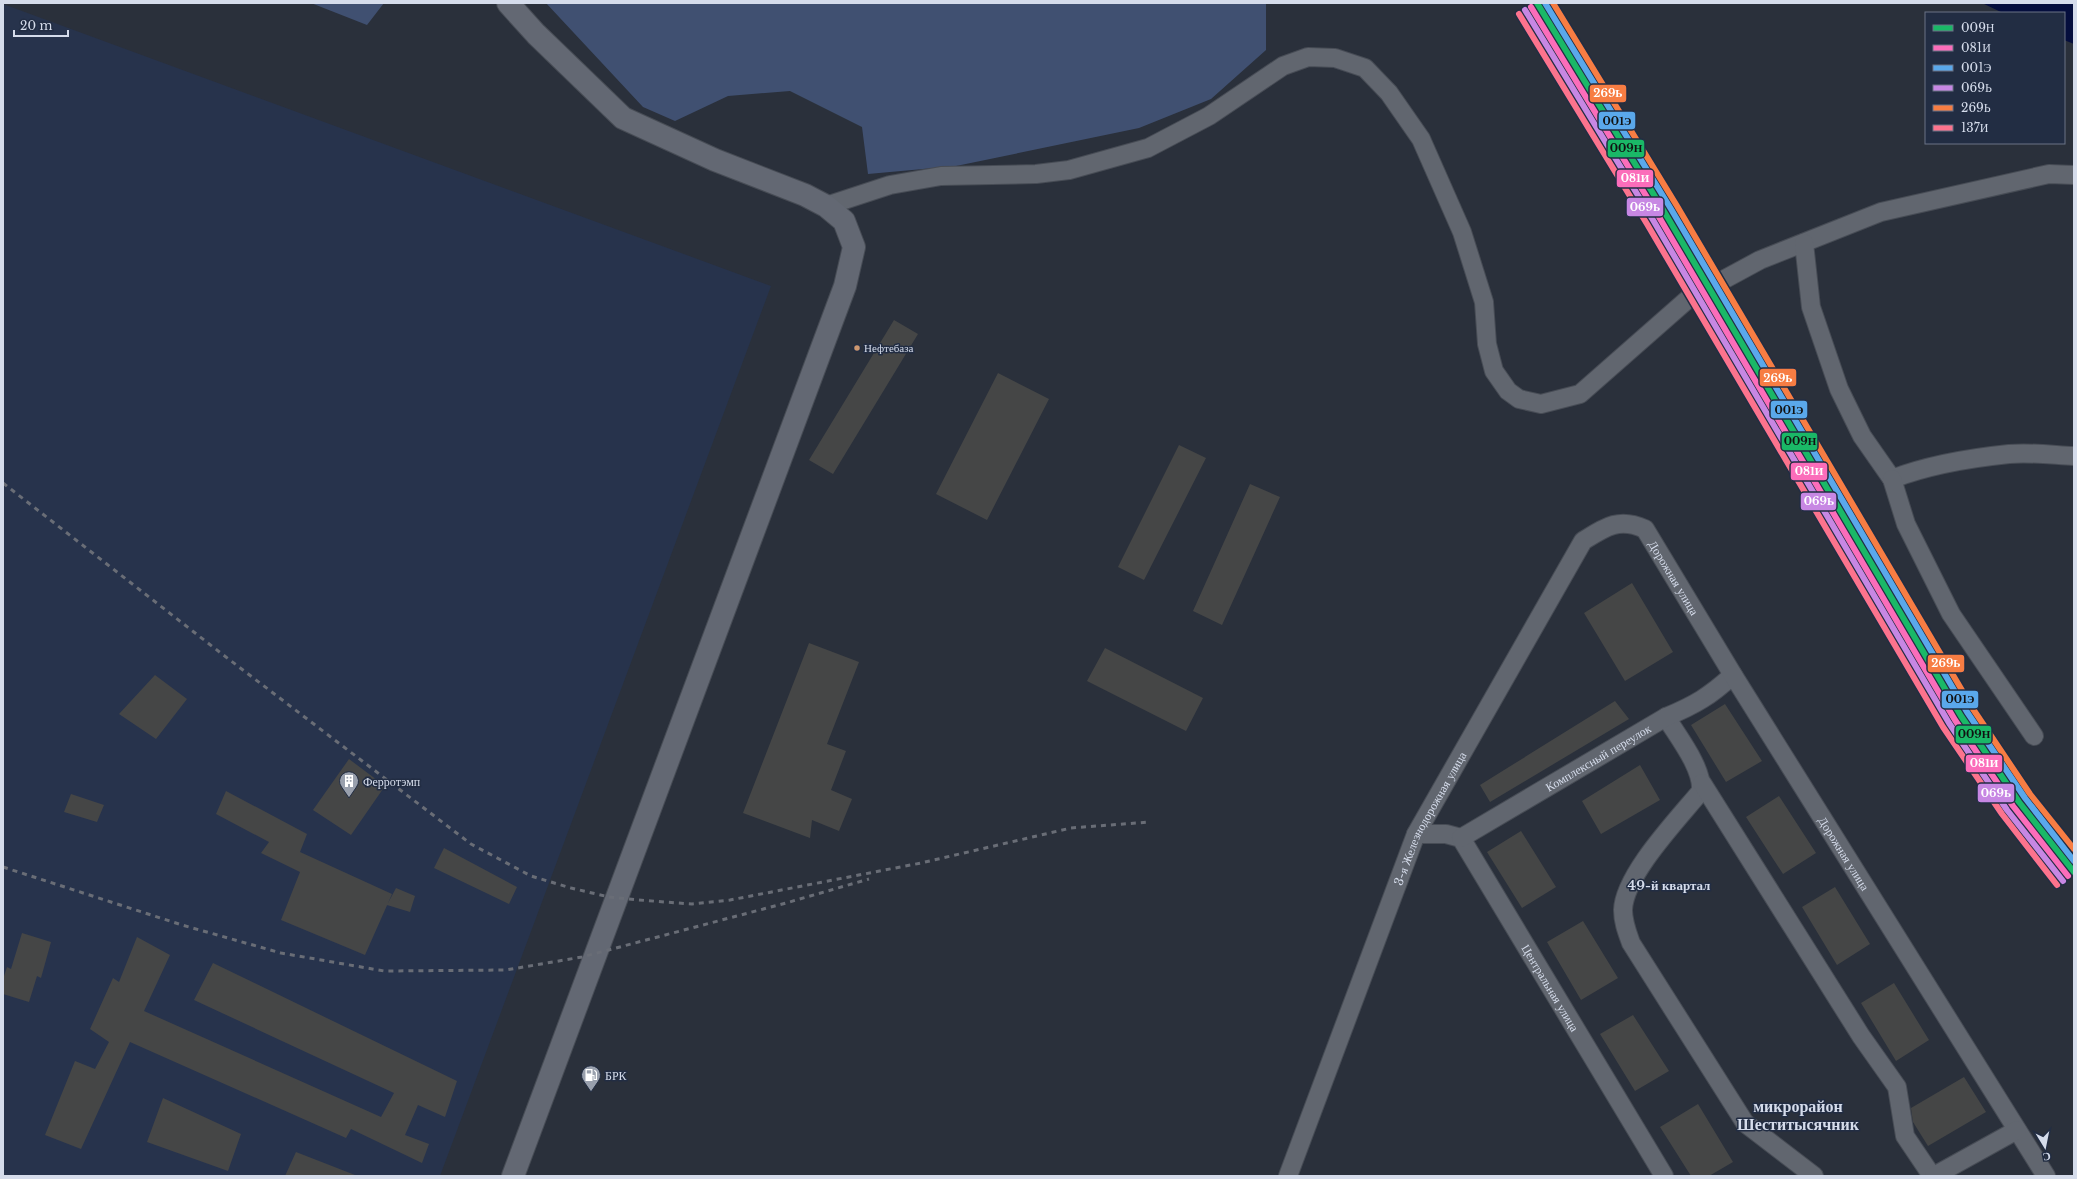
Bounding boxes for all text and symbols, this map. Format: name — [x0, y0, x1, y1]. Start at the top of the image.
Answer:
scale bar — [14, 12, 68, 38]
legend — [1925, 12, 2065, 144]
text: 20 m — [20, 18, 52, 33]
text: 009Н — [1961, 20, 1995, 35]
text: 081И — [1961, 40, 1991, 55]
text: 001Э — [1961, 60, 1991, 75]
text: 069Ь — [1961, 80, 1992, 95]
line badge: 269Ь — [1589, 84, 1627, 103]
text: 269Ь — [1593, 86, 1623, 100]
text: 269Ь — [1961, 100, 1991, 115]
line badge: 001Э — [1598, 111, 1636, 130]
text: 001Э — [1603, 114, 1631, 128]
text: 137И — [1961, 120, 1989, 135]
line badge: 009Н — [1607, 139, 1645, 158]
text: 009Н — [1610, 141, 1643, 155]
line badge: 081И — [1616, 169, 1654, 188]
text: 081И — [1621, 171, 1650, 185]
line badge: 069Ь — [1626, 197, 1664, 217]
text: 069Ь — [1630, 200, 1660, 214]
place label: Нефтебаза — [864, 341, 914, 355]
marker: Нефтебаза — [852, 343, 862, 353]
line badge: 269Ь — [1759, 368, 1797, 387]
text: 269Ь — [1763, 371, 1793, 385]
line badge: 001Э — [1770, 400, 1808, 419]
text: 001Э — [1775, 403, 1803, 417]
line badge: 009Н — [1781, 432, 1818, 451]
text: 009Н — [1784, 434, 1817, 448]
line badge: 081И — [1790, 462, 1828, 481]
text: 081И — [1795, 464, 1824, 478]
line badge: 069Ь — [1800, 492, 1837, 511]
text: 069Ь — [1804, 494, 1834, 508]
street label: Дорожная улица — [1646, 537, 1703, 618]
line badge: 269Ь — [1927, 654, 1965, 673]
text: 269Ь — [1931, 656, 1961, 670]
line badge: 001Э — [1941, 690, 1979, 709]
text: 001Э — [1946, 692, 1974, 706]
street label: Комплексный переулок — [1543, 720, 1653, 794]
line badge: 009Н — [1955, 725, 1992, 744]
text: 009Н — [1958, 727, 1991, 741]
street label: 3-я Железнодорожная улица — [1390, 748, 1469, 887]
line badge: 081И — [1965, 754, 2003, 773]
text: 081И — [1970, 756, 1999, 770]
building icon: Ферротэмп — [338, 770, 360, 798]
place label: Ферротэмп — [363, 774, 421, 789]
line badge: 069Ь — [1977, 783, 2015, 803]
text: 069Ь — [1981, 786, 2011, 800]
street label: Дорожная улица — [1816, 813, 1873, 894]
district label: 49-й квартал — [1628, 877, 1710, 894]
street label: Центральная улица — [1519, 941, 1583, 1034]
fuel station icon: БРК — [580, 1064, 602, 1092]
place label: БРК — [605, 1068, 628, 1083]
district label: микрорайон Шеститысячник — [1737, 1096, 1860, 1134]
north arrow — [2025, 1127, 2065, 1167]
text: С — [2042, 1149, 2052, 1164]

